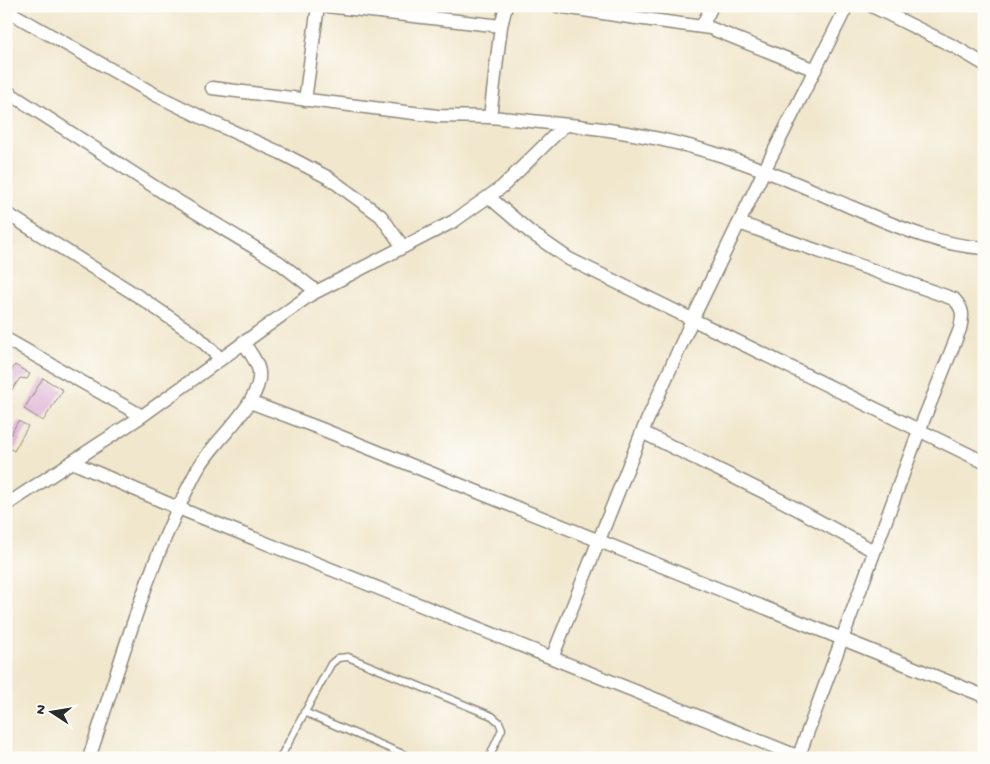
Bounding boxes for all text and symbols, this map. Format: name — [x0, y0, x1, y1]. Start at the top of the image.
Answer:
north arrow — [28, 686, 78, 736]
text: N — [32, 704, 51, 716]

